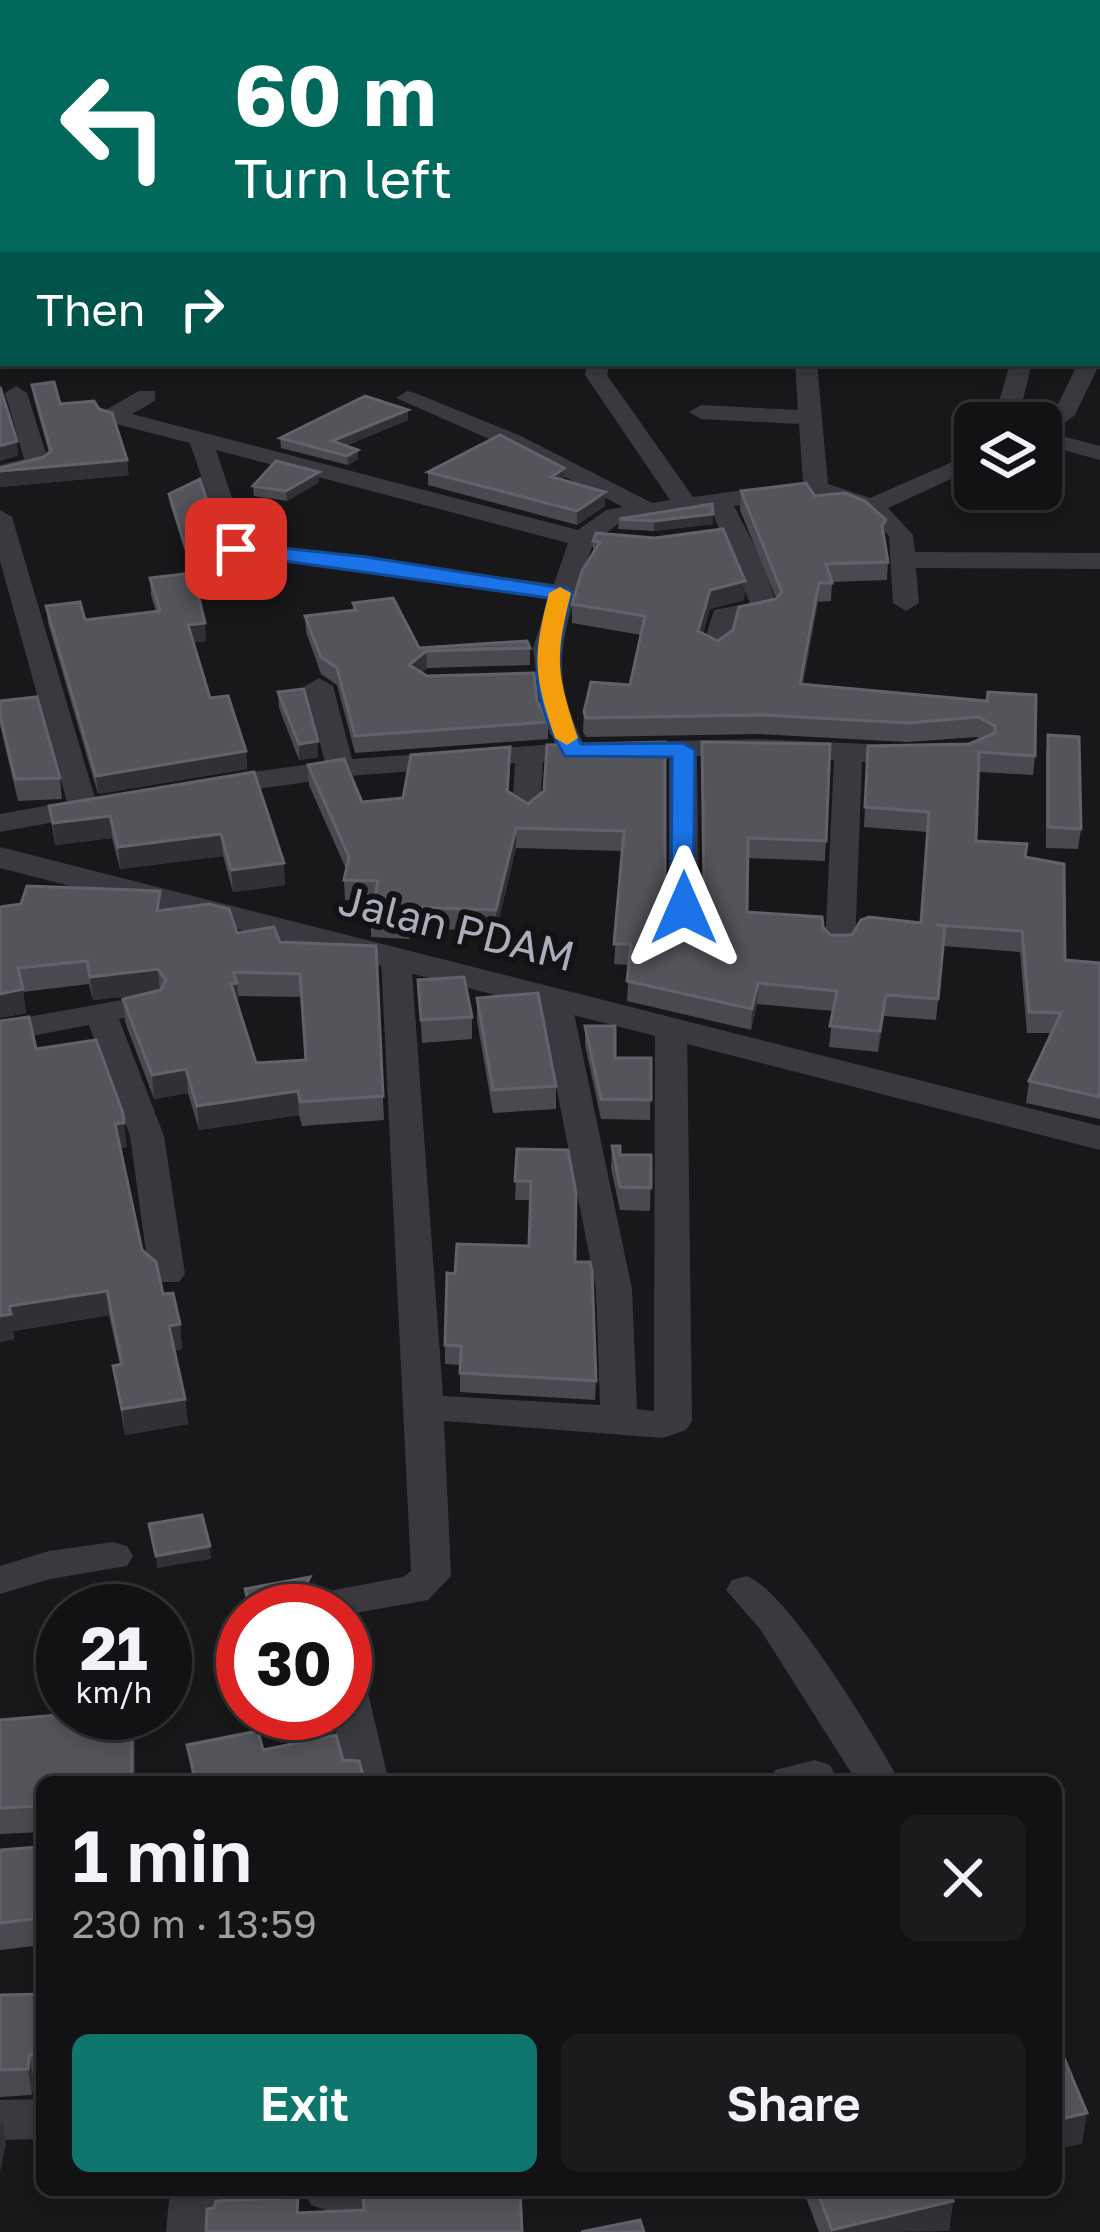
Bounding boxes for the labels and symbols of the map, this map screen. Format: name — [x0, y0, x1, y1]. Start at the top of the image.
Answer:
pin — [185, 498, 287, 600]
position arrow — [621, 845, 747, 971]
street label: Jalan PDAM — [334, 874, 580, 980]
speed limit sign: 30 — [216, 1584, 372, 1740]

